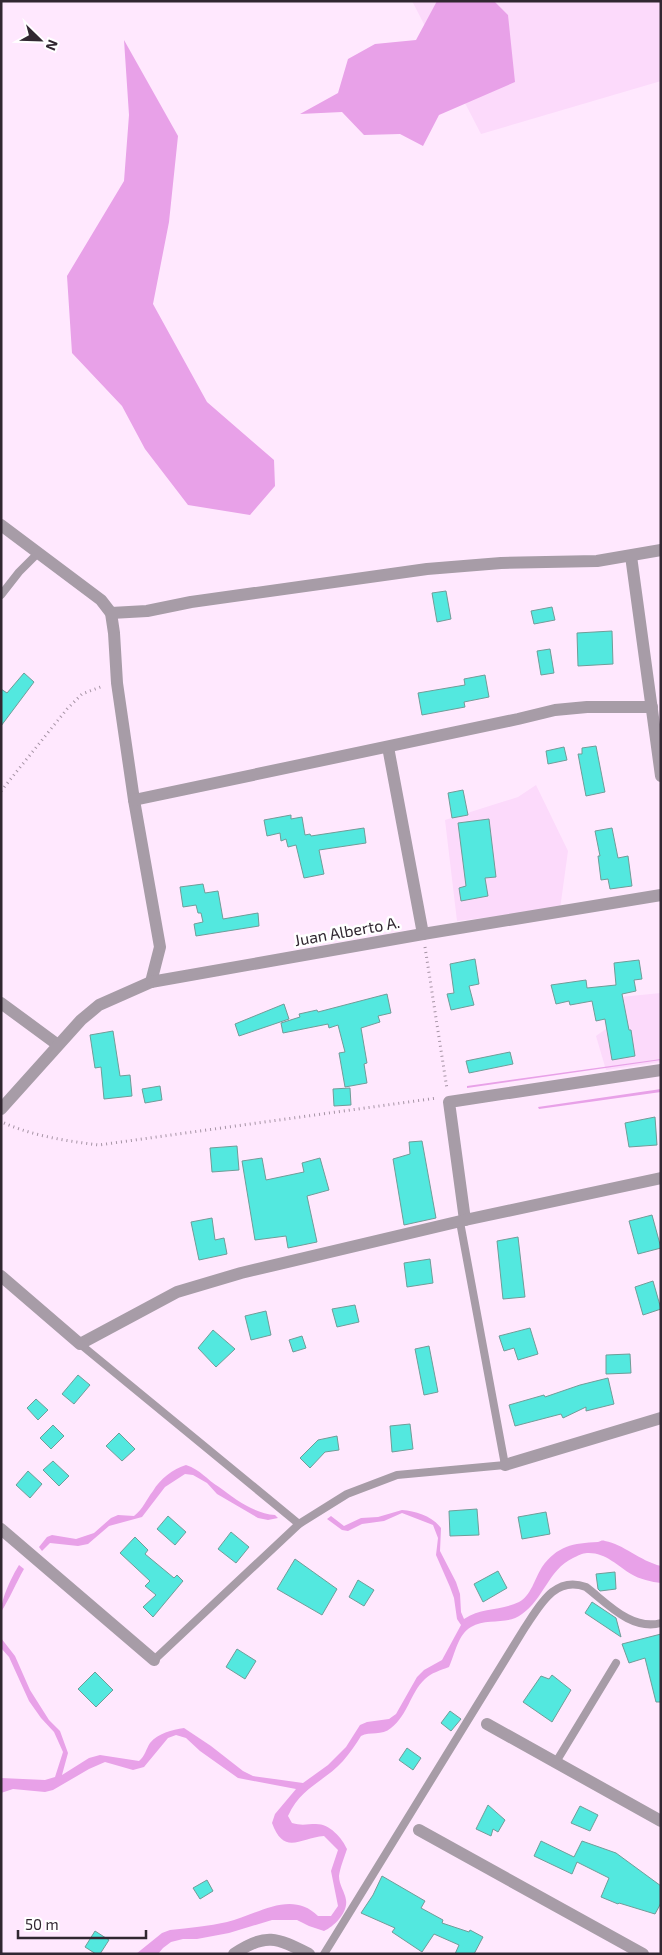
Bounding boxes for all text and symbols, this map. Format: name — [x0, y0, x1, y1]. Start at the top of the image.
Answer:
north arrow — [15, 15, 65, 65]
text: N — [43, 37, 62, 53]
street label: Juan Alberto A. — [293, 912, 401, 949]
scale bar — [18, 1908, 145, 1940]
text: 50 m — [25, 1915, 59, 1933]

